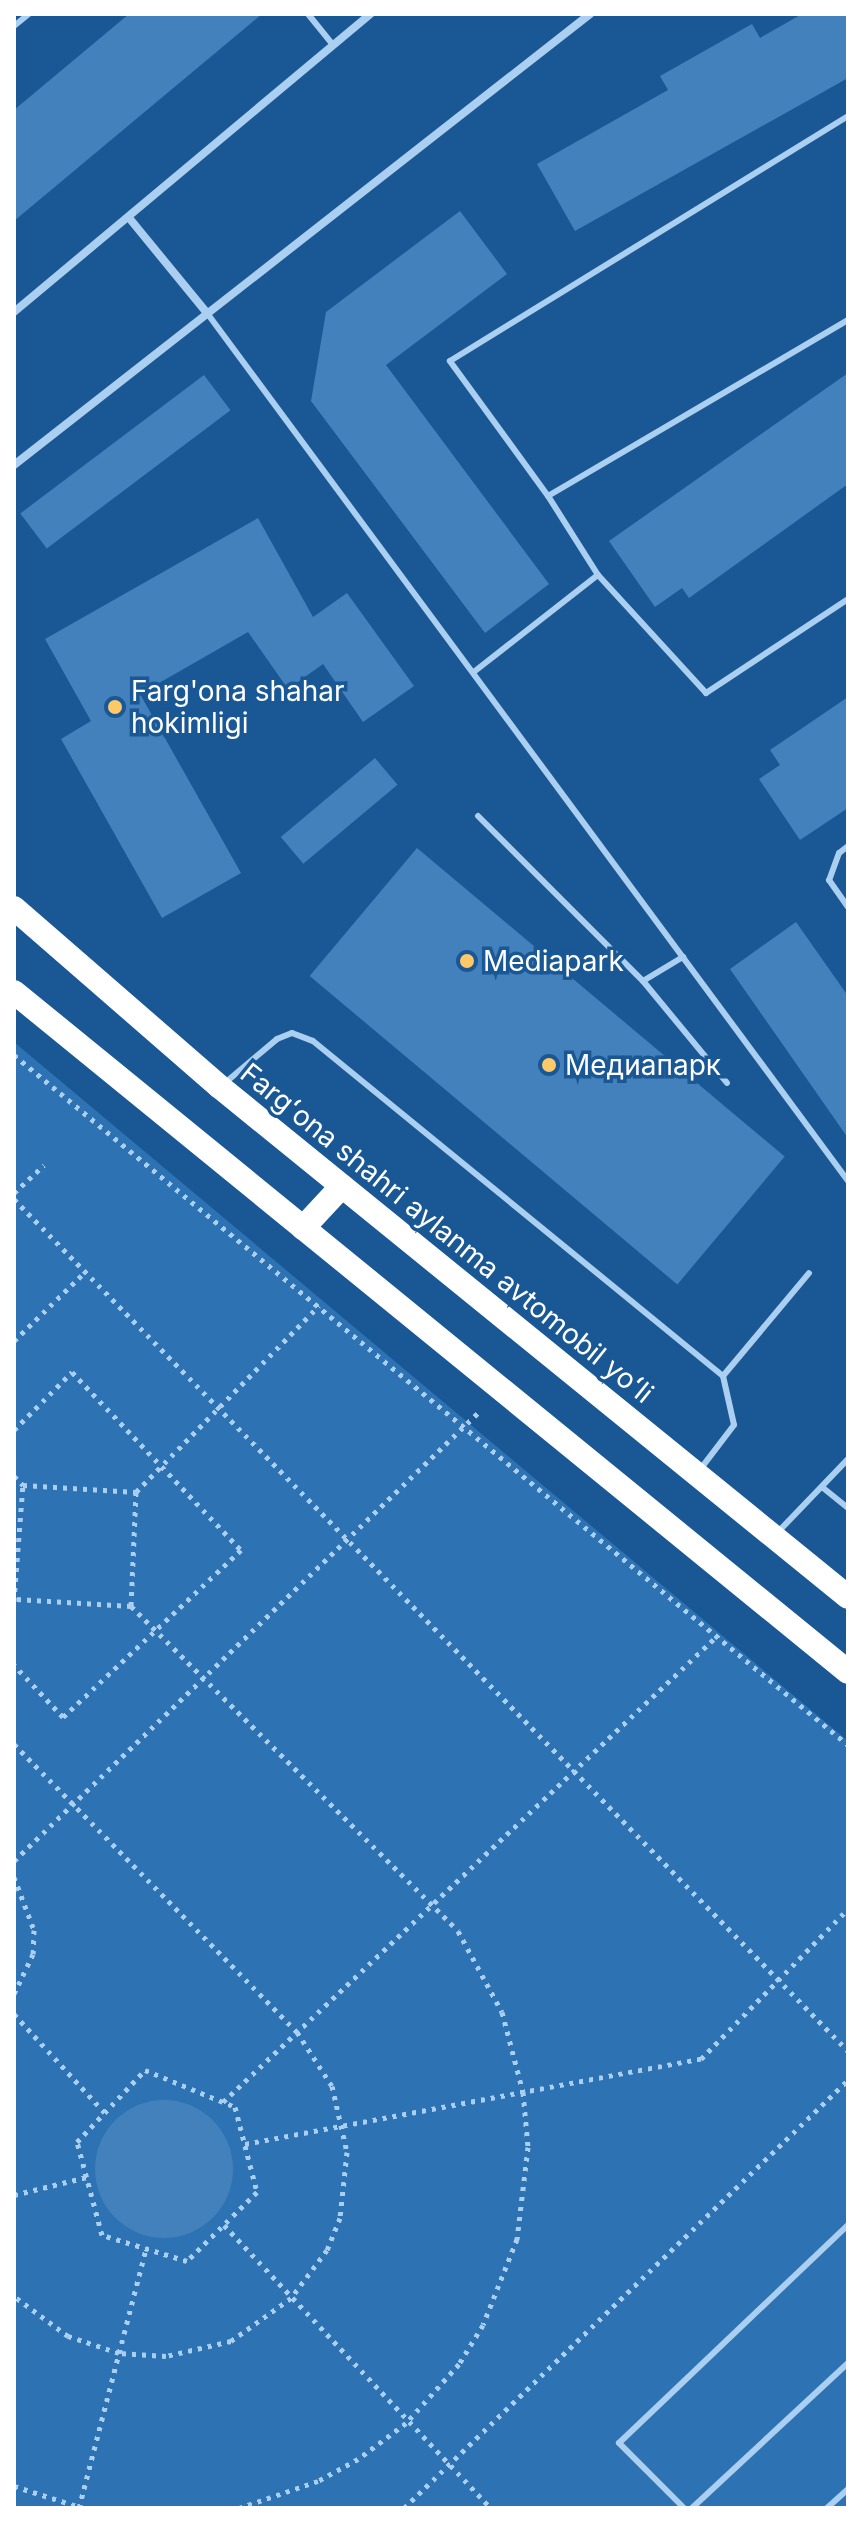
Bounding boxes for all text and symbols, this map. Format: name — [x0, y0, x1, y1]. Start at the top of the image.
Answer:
place label: Farg'ona shahar hokimligi — [131, 674, 345, 740]
marker: Farg'ona shahar hokimligi — [106, 698, 124, 716]
place label: Mediapark — [483, 944, 624, 978]
marker: Mediapark — [458, 952, 476, 970]
place label: Медиапарк — [565, 1048, 721, 1082]
street label: Fargʻona shahri aylanma avtomobil yoʻli — [234, 1056, 660, 1410]
marker: Медиапарк — [540, 1056, 558, 1074]

